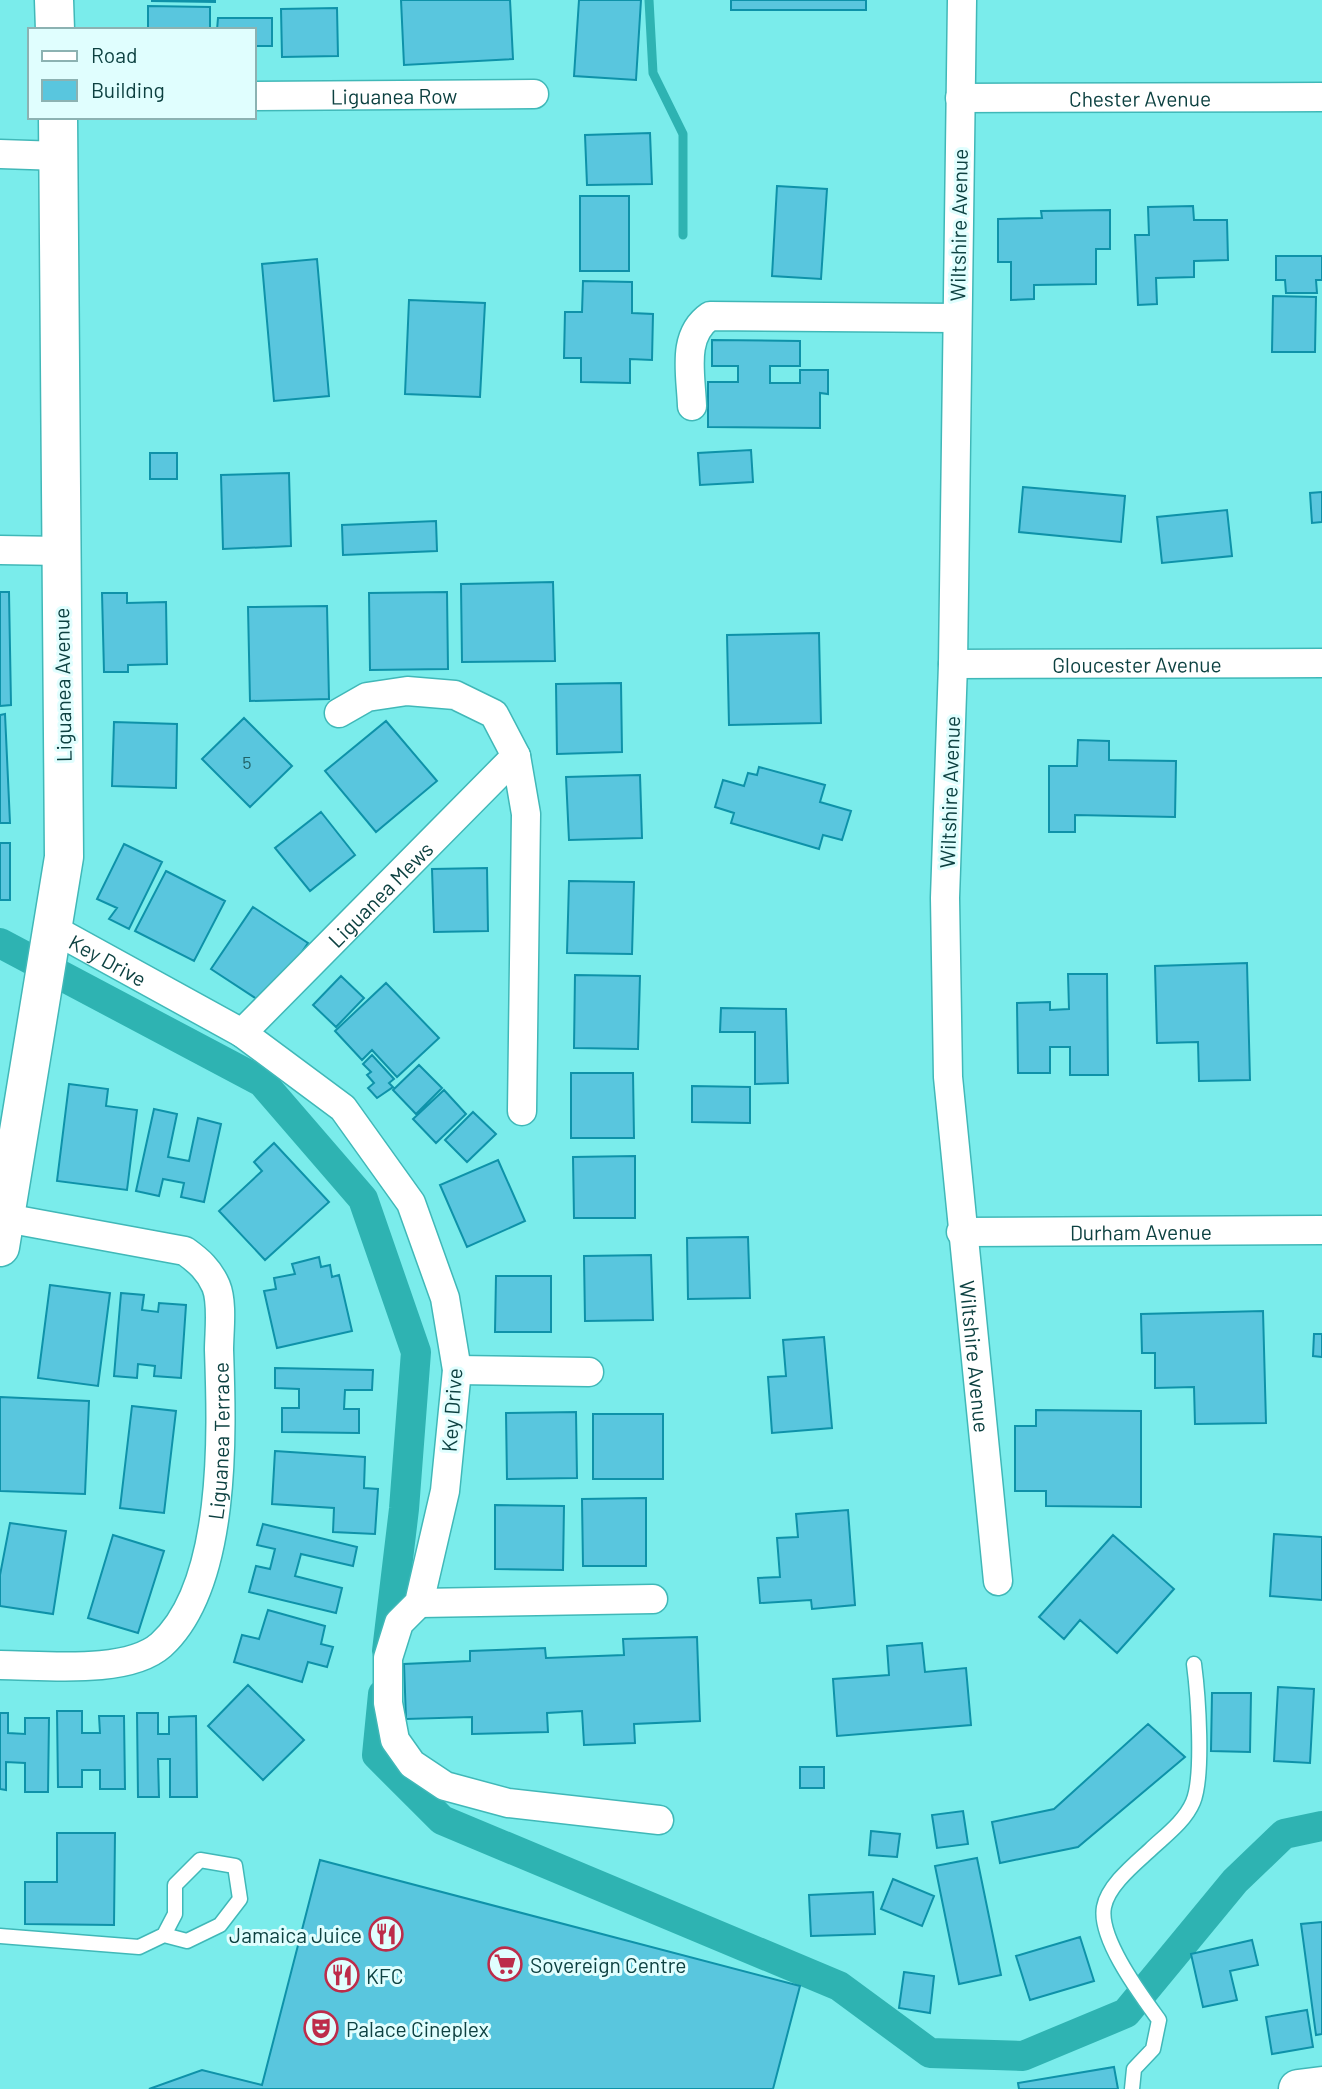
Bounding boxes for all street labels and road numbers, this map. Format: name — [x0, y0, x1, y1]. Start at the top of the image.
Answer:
street label: Liguanea Row — [331, 82, 457, 108]
street label: Chester Avenue — [1069, 85, 1211, 110]
street label: Wiltshire Avenue — [944, 148, 972, 302]
street label: Liguanea Avenue — [48, 608, 76, 762]
street label: Gloucester Avenue — [1052, 651, 1222, 676]
street label: Wiltshire Avenue — [934, 715, 964, 869]
street label: Liguanea Mews — [322, 836, 437, 952]
street label: Key Drive — [65, 928, 151, 991]
street label: Durham Avenue — [1070, 1218, 1212, 1244]
street label: Wiltshire Avenue — [956, 1279, 996, 1434]
street label: Liguanea Terrace — [202, 1362, 233, 1521]
street label: Key Drive — [436, 1367, 466, 1453]

